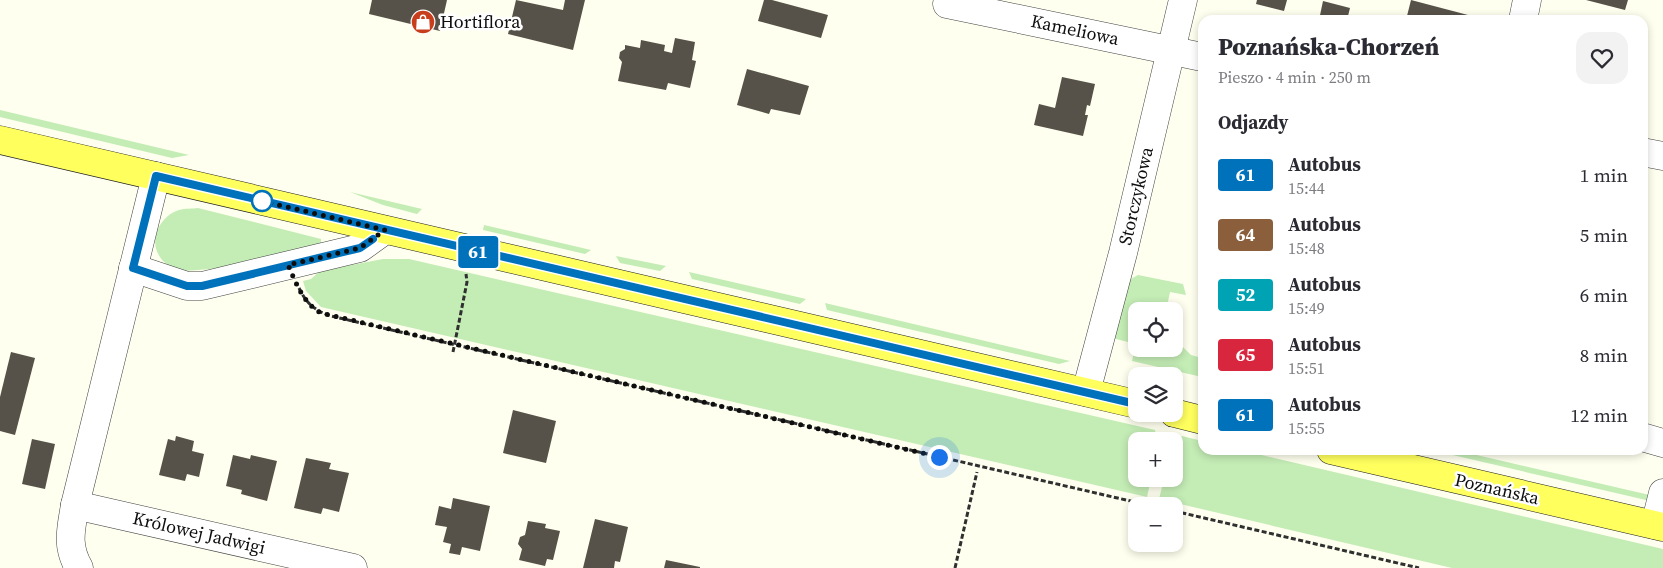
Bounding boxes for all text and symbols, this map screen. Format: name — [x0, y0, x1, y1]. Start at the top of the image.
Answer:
street label: Kameliowa — [1029, 8, 1122, 51]
shop icon: Hortiflora — [410, 9, 436, 35]
place label: Hortiflora — [440, 9, 521, 34]
text: Poznańska-Chorzeń — [1218, 30, 1439, 63]
button: heart — [1576, 32, 1628, 84]
text: Pieszo · 4 min · 250 m — [1218, 66, 1371, 88]
text: Odjazdy — [1218, 109, 1288, 135]
street label: Storczykowa — [1112, 144, 1159, 247]
text: Autobus — [1288, 151, 1361, 177]
text: 61 — [1236, 162, 1255, 187]
text: 1 min — [1580, 162, 1628, 188]
text: 15:44 — [1288, 177, 1325, 199]
unlabelled marker — [251, 190, 273, 212]
text: Autobus — [1288, 211, 1361, 237]
text: 64 — [1236, 222, 1255, 247]
text: 5 min — [1580, 222, 1628, 248]
line badge: 61 — [456, 236, 500, 268]
text: 15:48 — [1288, 237, 1325, 259]
text: 61 — [468, 239, 488, 264]
text: Autobus — [1288, 271, 1361, 297]
text: 52 — [1236, 282, 1255, 307]
text: 6 min — [1580, 282, 1628, 308]
text: 15:49 — [1288, 297, 1325, 319]
map controls — [1128, 302, 1183, 552]
button: locate — [1128, 302, 1183, 357]
text: Autobus — [1288, 331, 1361, 357]
text: 65 — [1236, 342, 1255, 367]
text: 8 min — [1580, 342, 1628, 368]
text: 15:51 — [1288, 357, 1325, 379]
button: layers — [1128, 367, 1183, 422]
text: Autobus — [1288, 391, 1361, 417]
text: 61 — [1236, 402, 1255, 427]
text: 12 min — [1570, 402, 1628, 428]
text: 15:55 — [1288, 417, 1325, 439]
button: + — [1128, 432, 1183, 487]
your location — [927, 445, 952, 470]
street label: Poznańska — [1452, 467, 1543, 511]
button: − — [1128, 497, 1183, 552]
street label: Królowej Jadwigi — [130, 505, 268, 560]

